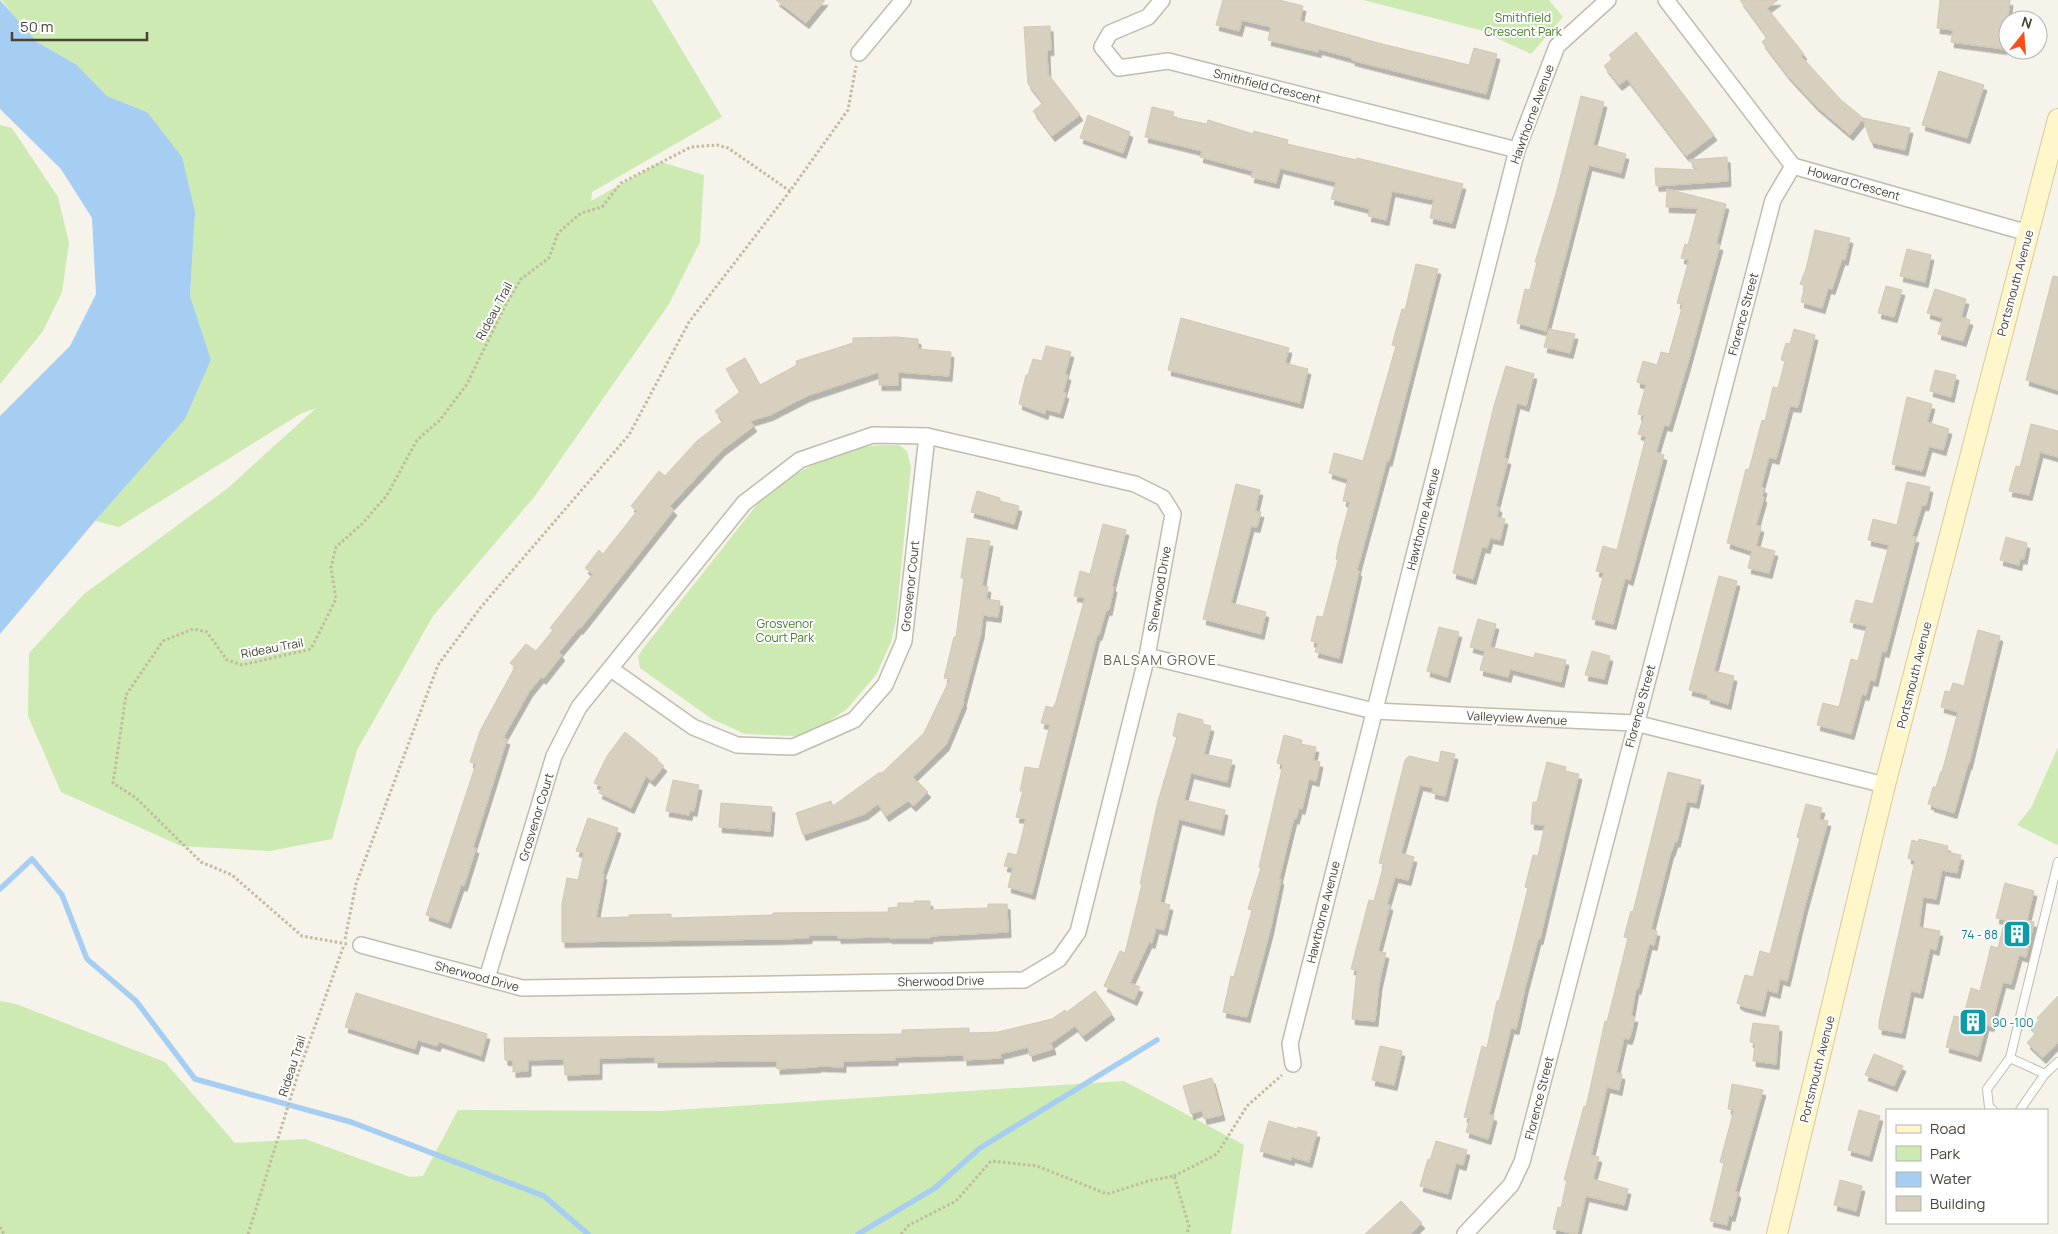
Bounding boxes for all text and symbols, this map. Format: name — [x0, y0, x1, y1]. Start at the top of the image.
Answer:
park label: Smithfield Crescent Park — [1484, 9, 1563, 40]
scale bar — [12, 10, 148, 42]
north arrow — [1998, 10, 2048, 60]
text: N — [2019, 12, 2035, 33]
text: 50 m — [20, 16, 54, 37]
street label: Hawthorne Avenue — [1506, 62, 1558, 166]
street label: Smithfield Crescent — [1211, 64, 1323, 108]
street label: Howard Crescent — [1806, 162, 1902, 204]
street label: Portsmouth Avenue — [1993, 228, 2037, 338]
street label: Florence Street — [1724, 270, 1762, 357]
street label: Rideau Trail — [472, 279, 516, 343]
street label: Hawthorne Avenue — [1402, 466, 1444, 572]
street label: Grosvenor Court — [897, 540, 923, 632]
street label: Sherwood Drive — [1143, 545, 1175, 633]
park label: Grosvenor Court Park — [756, 615, 815, 646]
street label: Portsmouth Avenue — [1893, 620, 1935, 730]
street label: Rideau Trail — [239, 634, 305, 662]
district label: BALSAM GROVE — [1103, 650, 1217, 669]
street label: Florence Street — [1621, 662, 1659, 749]
street label: Valleyview Avenue — [1466, 707, 1568, 729]
street label: Grosvenor Court — [515, 771, 558, 863]
street label: Hawthorne Avenue — [1302, 859, 1344, 965]
building icon: 74 - 88 — [2002, 919, 2032, 949]
place label: 74 - 88 — [1962, 926, 1998, 943]
street label: Sherwood Drive — [433, 957, 521, 995]
street label: Sherwood Drive — [898, 972, 984, 990]
building icon: 90 -100 — [1958, 1007, 1988, 1037]
street label: Portsmouth Avenue — [1796, 1014, 1838, 1124]
place label: 90 -100 — [1992, 1014, 2034, 1031]
street label: Rideau Trail — [274, 1033, 310, 1099]
street label: Florence Street — [1520, 1054, 1558, 1141]
legend — [1886, 1109, 2048, 1224]
text: Road — [1930, 1118, 1966, 1139]
text: Park — [1930, 1143, 1960, 1164]
text: Water — [1930, 1168, 1972, 1189]
text: Building — [1930, 1193, 1985, 1214]

